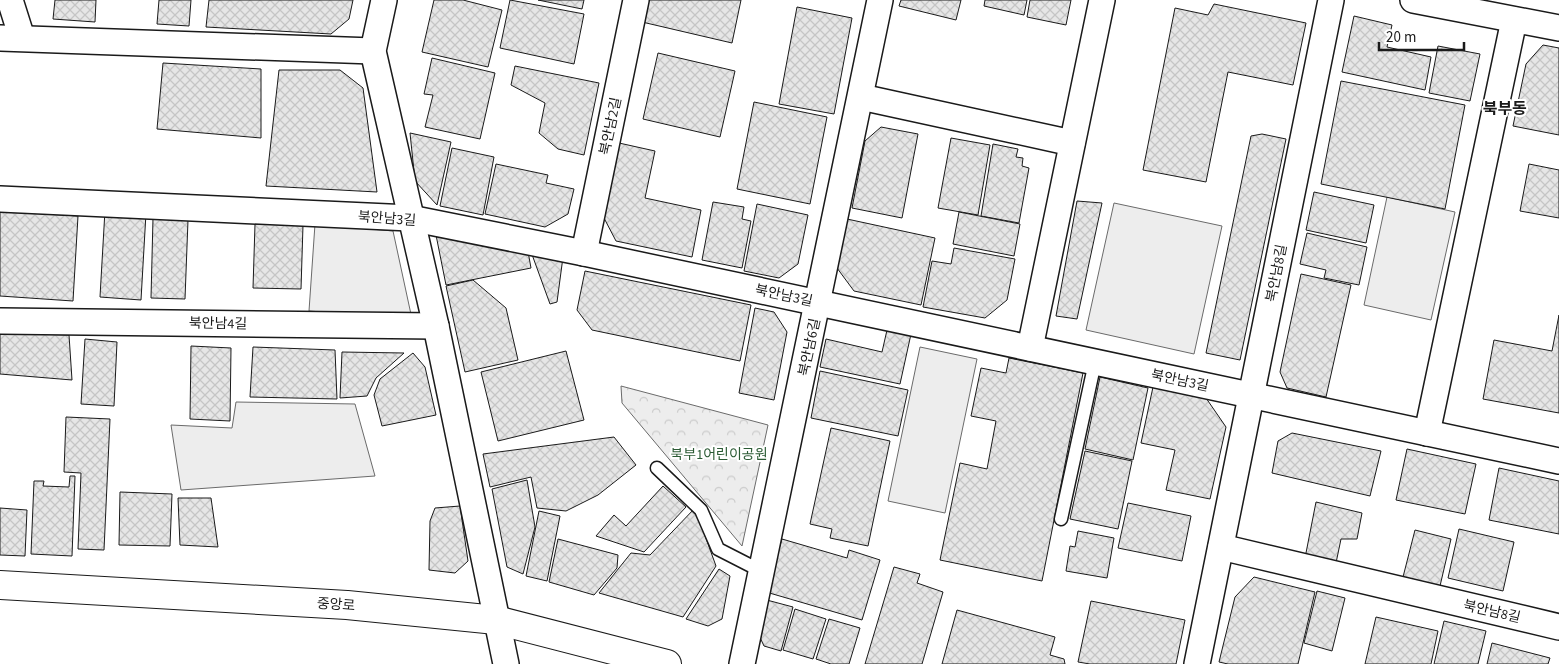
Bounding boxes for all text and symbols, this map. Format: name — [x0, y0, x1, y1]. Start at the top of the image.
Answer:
scale bar — [1379, 20, 1464, 52]
text: 20 m — [1386, 27, 1416, 48]
street label: 북안남2길 — [595, 96, 627, 157]
district label: 북부동 — [1483, 98, 1527, 120]
street label: 북안남3길 — [357, 207, 417, 231]
street label: 북안남8길 — [1262, 243, 1292, 304]
street label: 북안남3길 — [753, 280, 814, 312]
street label: 북안남4길 — [189, 313, 247, 335]
street label: 북안남6길 — [794, 317, 826, 378]
street label: 북안남3길 — [1149, 365, 1210, 397]
park label: 북부1어린이공원 — [670, 445, 768, 465]
street label: 중앙로 — [316, 594, 356, 616]
street label: 북안남8길 — [1461, 596, 1523, 628]

